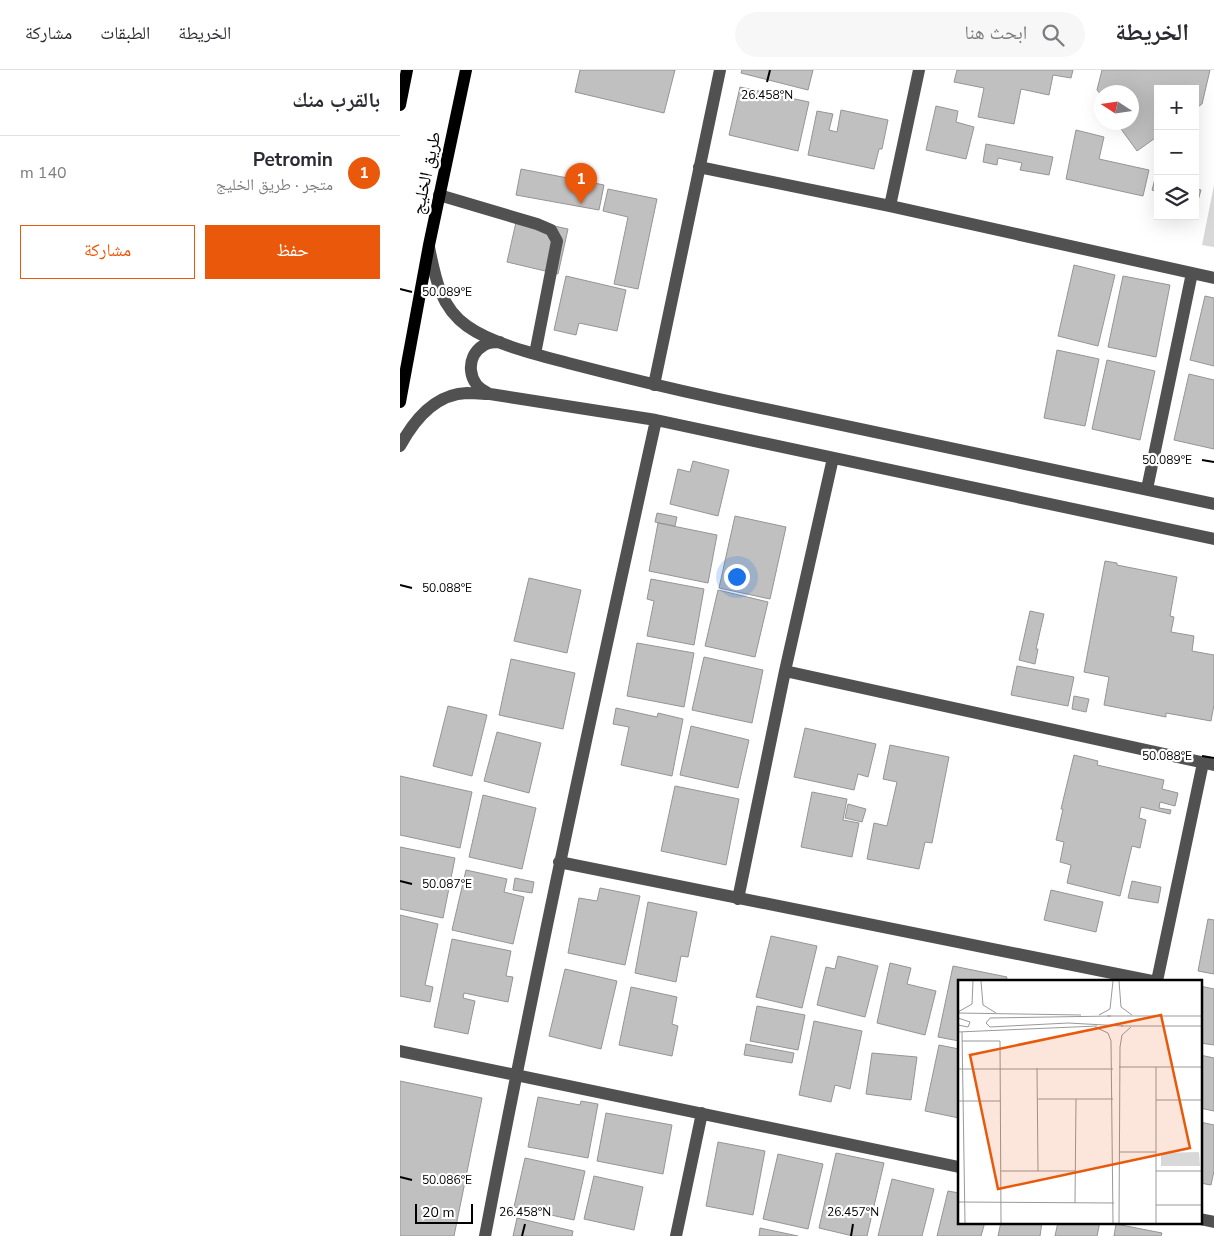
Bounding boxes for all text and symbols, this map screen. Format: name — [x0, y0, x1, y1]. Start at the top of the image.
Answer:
search box — [735, 12, 1085, 57]
text: الخريطة — [1115, 16, 1189, 48]
text: ابحث هنا — [965, 20, 1027, 46]
text: مشاركة — [25, 21, 72, 45]
text: الطبقات — [100, 21, 150, 45]
text: الخريطة — [178, 21, 231, 45]
icon: search — [1039, 21, 1067, 49]
north arrow — [1094, 85, 1139, 130]
map controls — [1154, 85, 1199, 220]
button: + — [1154, 85, 1199, 130]
text: بالقرب منك — [292, 86, 380, 114]
text: 26.458°N — [741, 87, 793, 103]
street label: طريق الخليج — [405, 129, 447, 217]
button: − — [1154, 130, 1199, 175]
text: Petromin — [253, 147, 333, 173]
text: 140 m — [20, 162, 67, 184]
text: 1 — [359, 162, 369, 184]
pin: 1 — [565, 163, 597, 204]
text: متجر · طريق الخليج — [216, 174, 333, 196]
button: layers — [1154, 175, 1199, 220]
button: مشاركة — [20, 225, 195, 279]
button: حفظ — [205, 225, 380, 279]
text: 50.089°E — [422, 284, 472, 300]
text: 50.089°E — [1142, 452, 1192, 468]
your location — [724, 564, 750, 590]
text: 50.088°E — [422, 580, 472, 596]
text: 50.088°E — [1142, 748, 1192, 764]
text: 50.087°E — [422, 876, 472, 892]
inset map — [958, 980, 1202, 1224]
text: 50.086°E — [422, 1172, 472, 1188]
scale bar — [415, 1201, 472, 1224]
text: 20 m — [422, 1203, 454, 1222]
text: 26.458°N — [499, 1204, 551, 1220]
text: 26.457°N — [827, 1204, 879, 1220]

